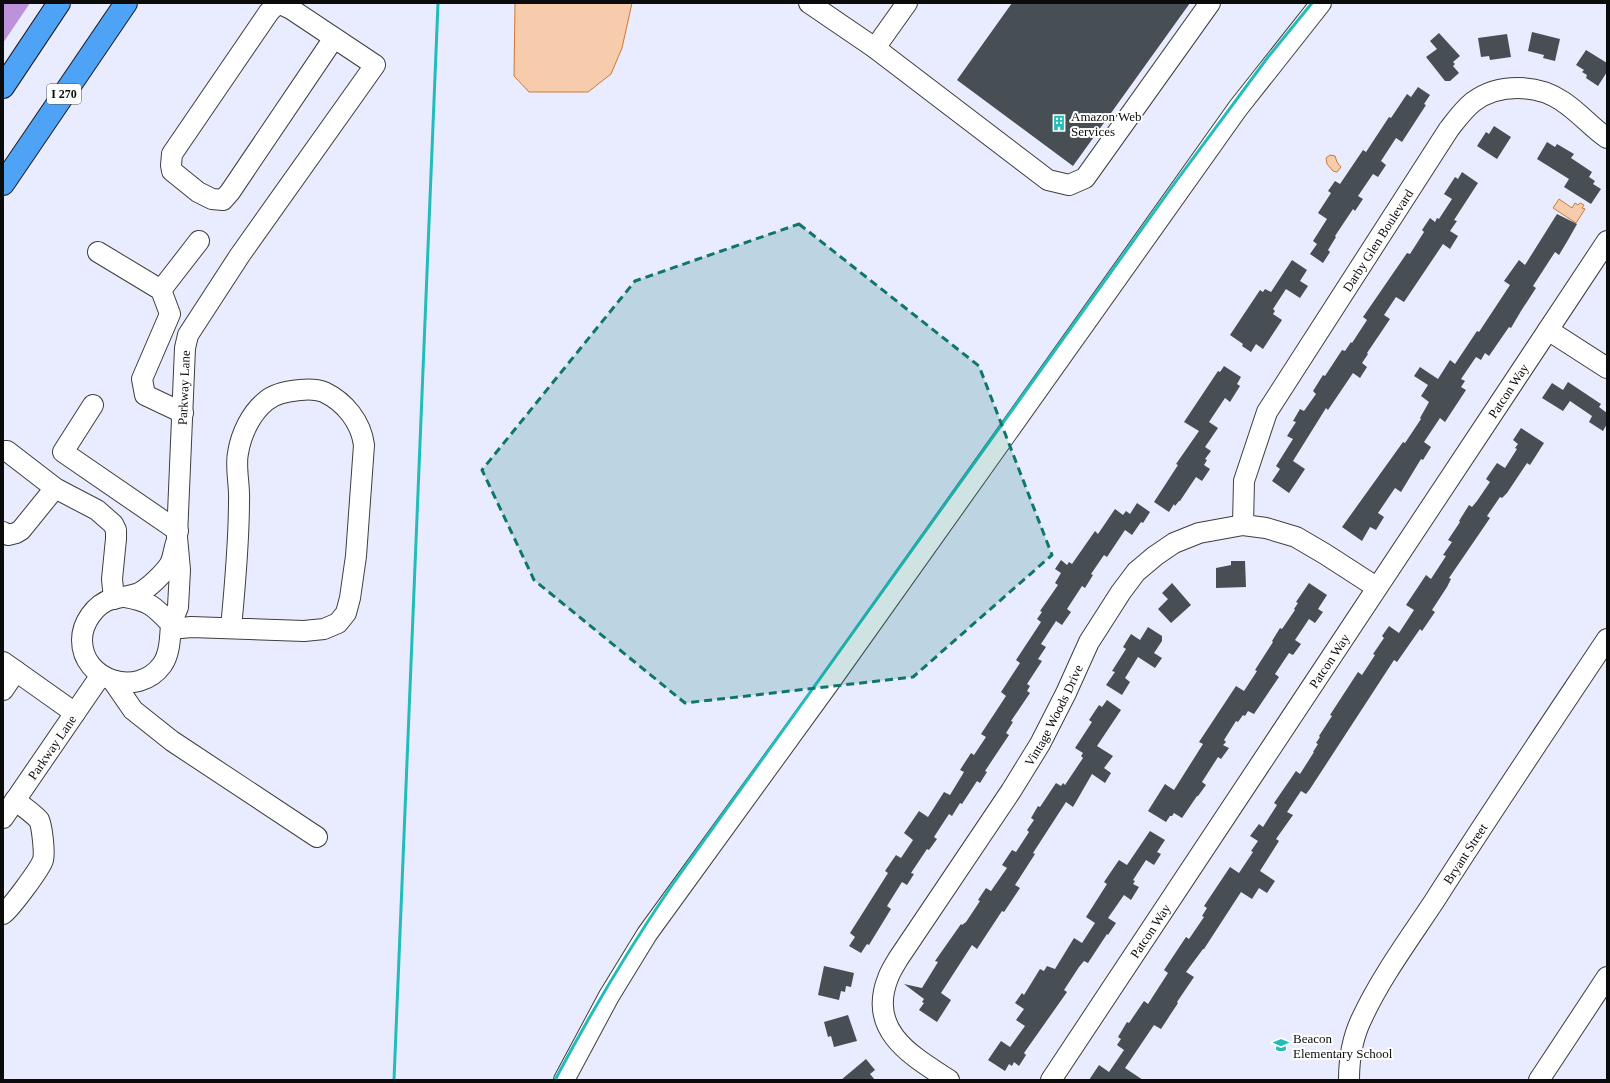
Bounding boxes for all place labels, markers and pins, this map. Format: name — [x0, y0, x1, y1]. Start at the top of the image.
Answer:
place label: Amazon Web Services — [1071, 109, 1142, 139]
building icon: Amazon Web Services — [1050, 114, 1068, 132]
place label: Beacon Elementary School — [1293, 1031, 1393, 1061]
school or university icon: Beacon Elementary School — [1272, 1036, 1290, 1054]

